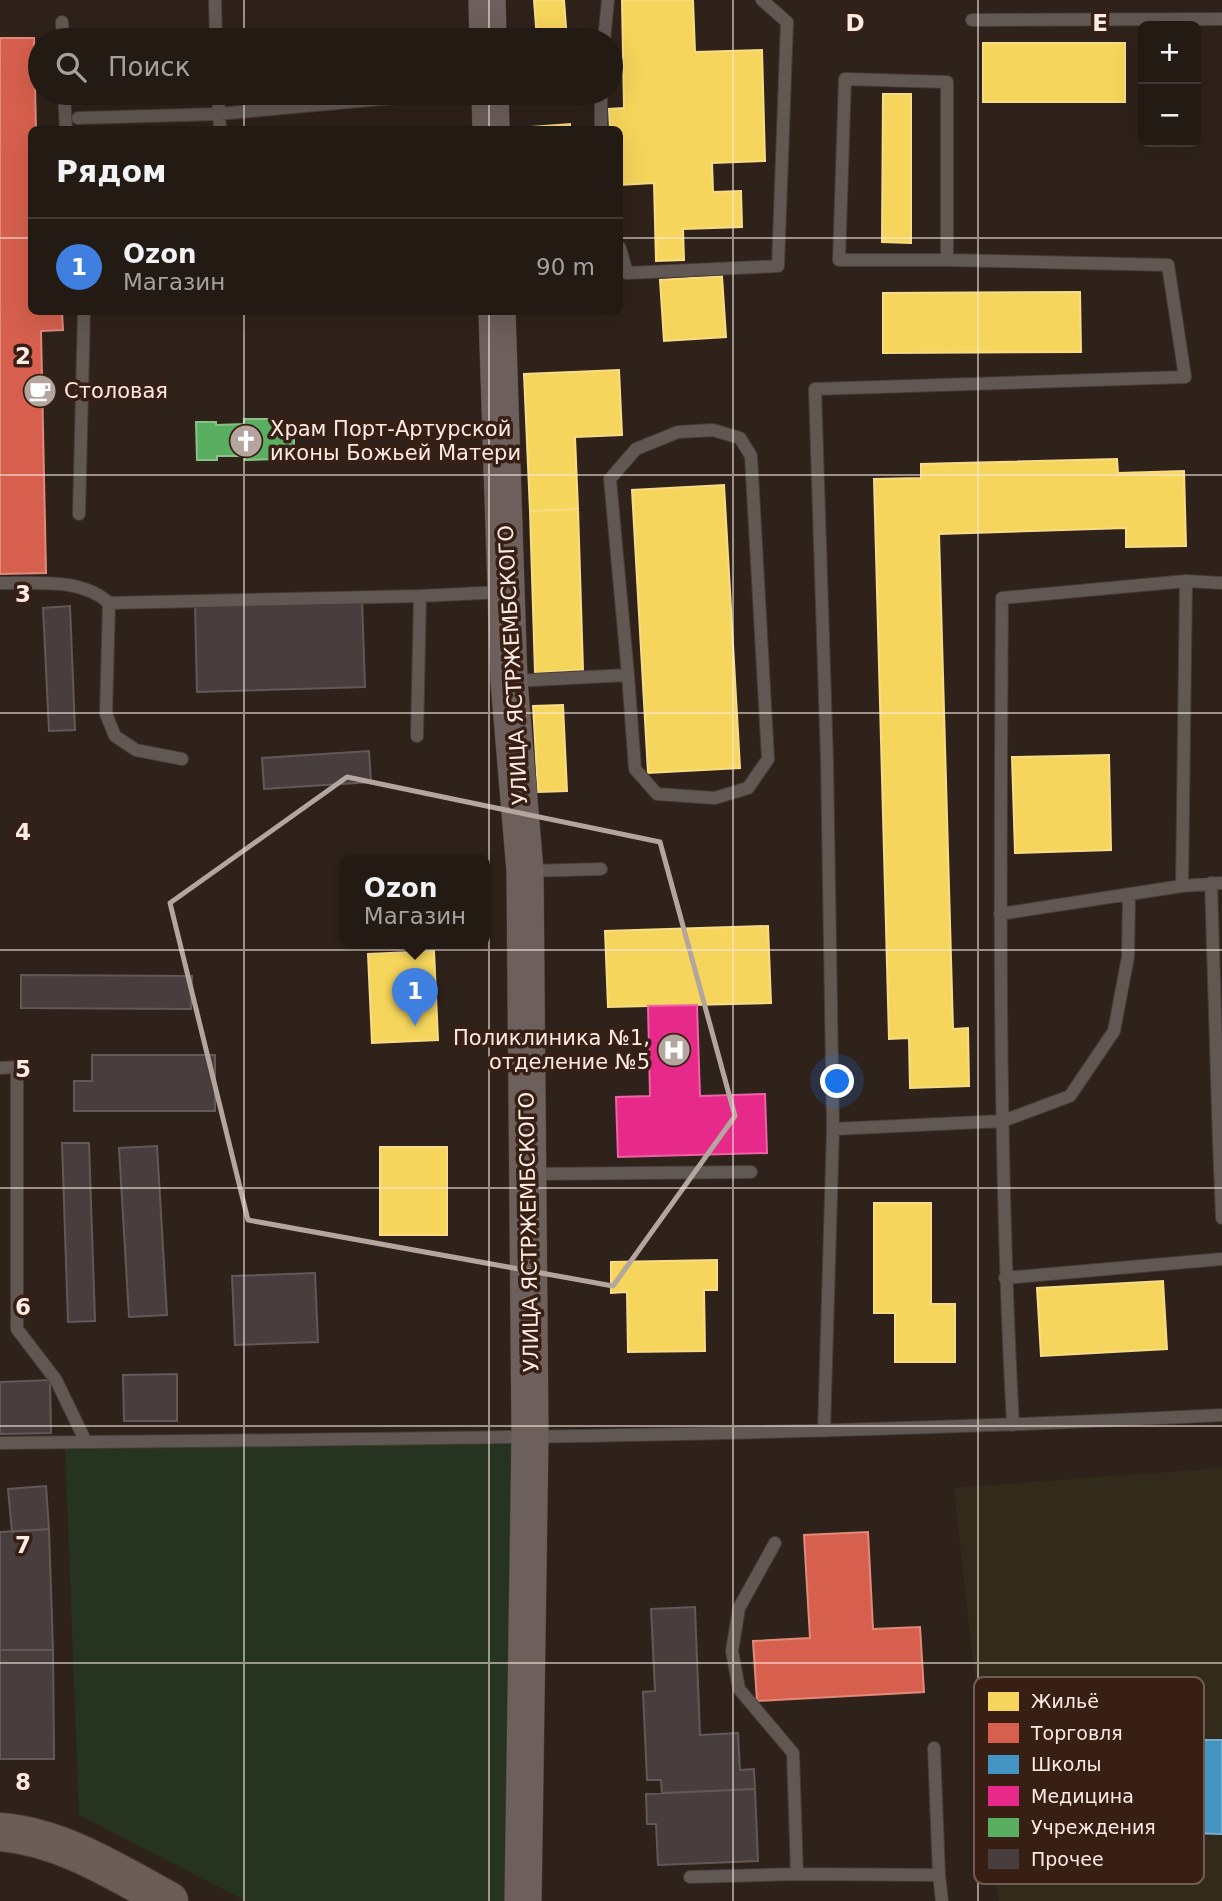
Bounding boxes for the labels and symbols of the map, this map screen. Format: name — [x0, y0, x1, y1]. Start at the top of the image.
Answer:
text: D — [845, 10, 865, 36]
text: E — [1092, 10, 1108, 36]
text: 2 — [15, 343, 31, 369]
cafe icon: Столовая — [21, 372, 59, 410]
place label: Столовая — [64, 379, 168, 403]
place label: Храм Порт-Артурской иконы Божьей Матери — [270, 417, 521, 465]
church icon: Храм Порт-Артурской иконы Божьей Матери — [227, 422, 265, 460]
street label: УЛИЦА ЯСТРЖЕМБСКОГО — [494, 524, 532, 806]
text: 3 — [15, 581, 31, 607]
text: 4 — [15, 819, 31, 845]
pin: 1 — [392, 968, 438, 1026]
place label: Поликлиника №1, отделение №5 — [453, 1026, 650, 1074]
hospital icon: Поликлиника №1, отделение №5 — [655, 1031, 693, 1069]
text: 5 — [15, 1056, 31, 1082]
your location — [820, 1064, 854, 1098]
street label: УЛИЦА ЯСТРЖЕМБСКОГО — [515, 1092, 543, 1372]
text: 6 — [15, 1294, 31, 1320]
text: 7 — [15, 1532, 31, 1558]
legend — [974, 1677, 1204, 1884]
text: Жильё — [1031, 1690, 1099, 1712]
text: Торговля — [1030, 1722, 1123, 1744]
text: Школы — [1031, 1753, 1102, 1775]
text: 8 — [15, 1769, 31, 1795]
text: Медицина — [1031, 1785, 1134, 1807]
text: Учреждения — [1031, 1816, 1156, 1838]
text: Прочее — [1031, 1848, 1104, 1870]

